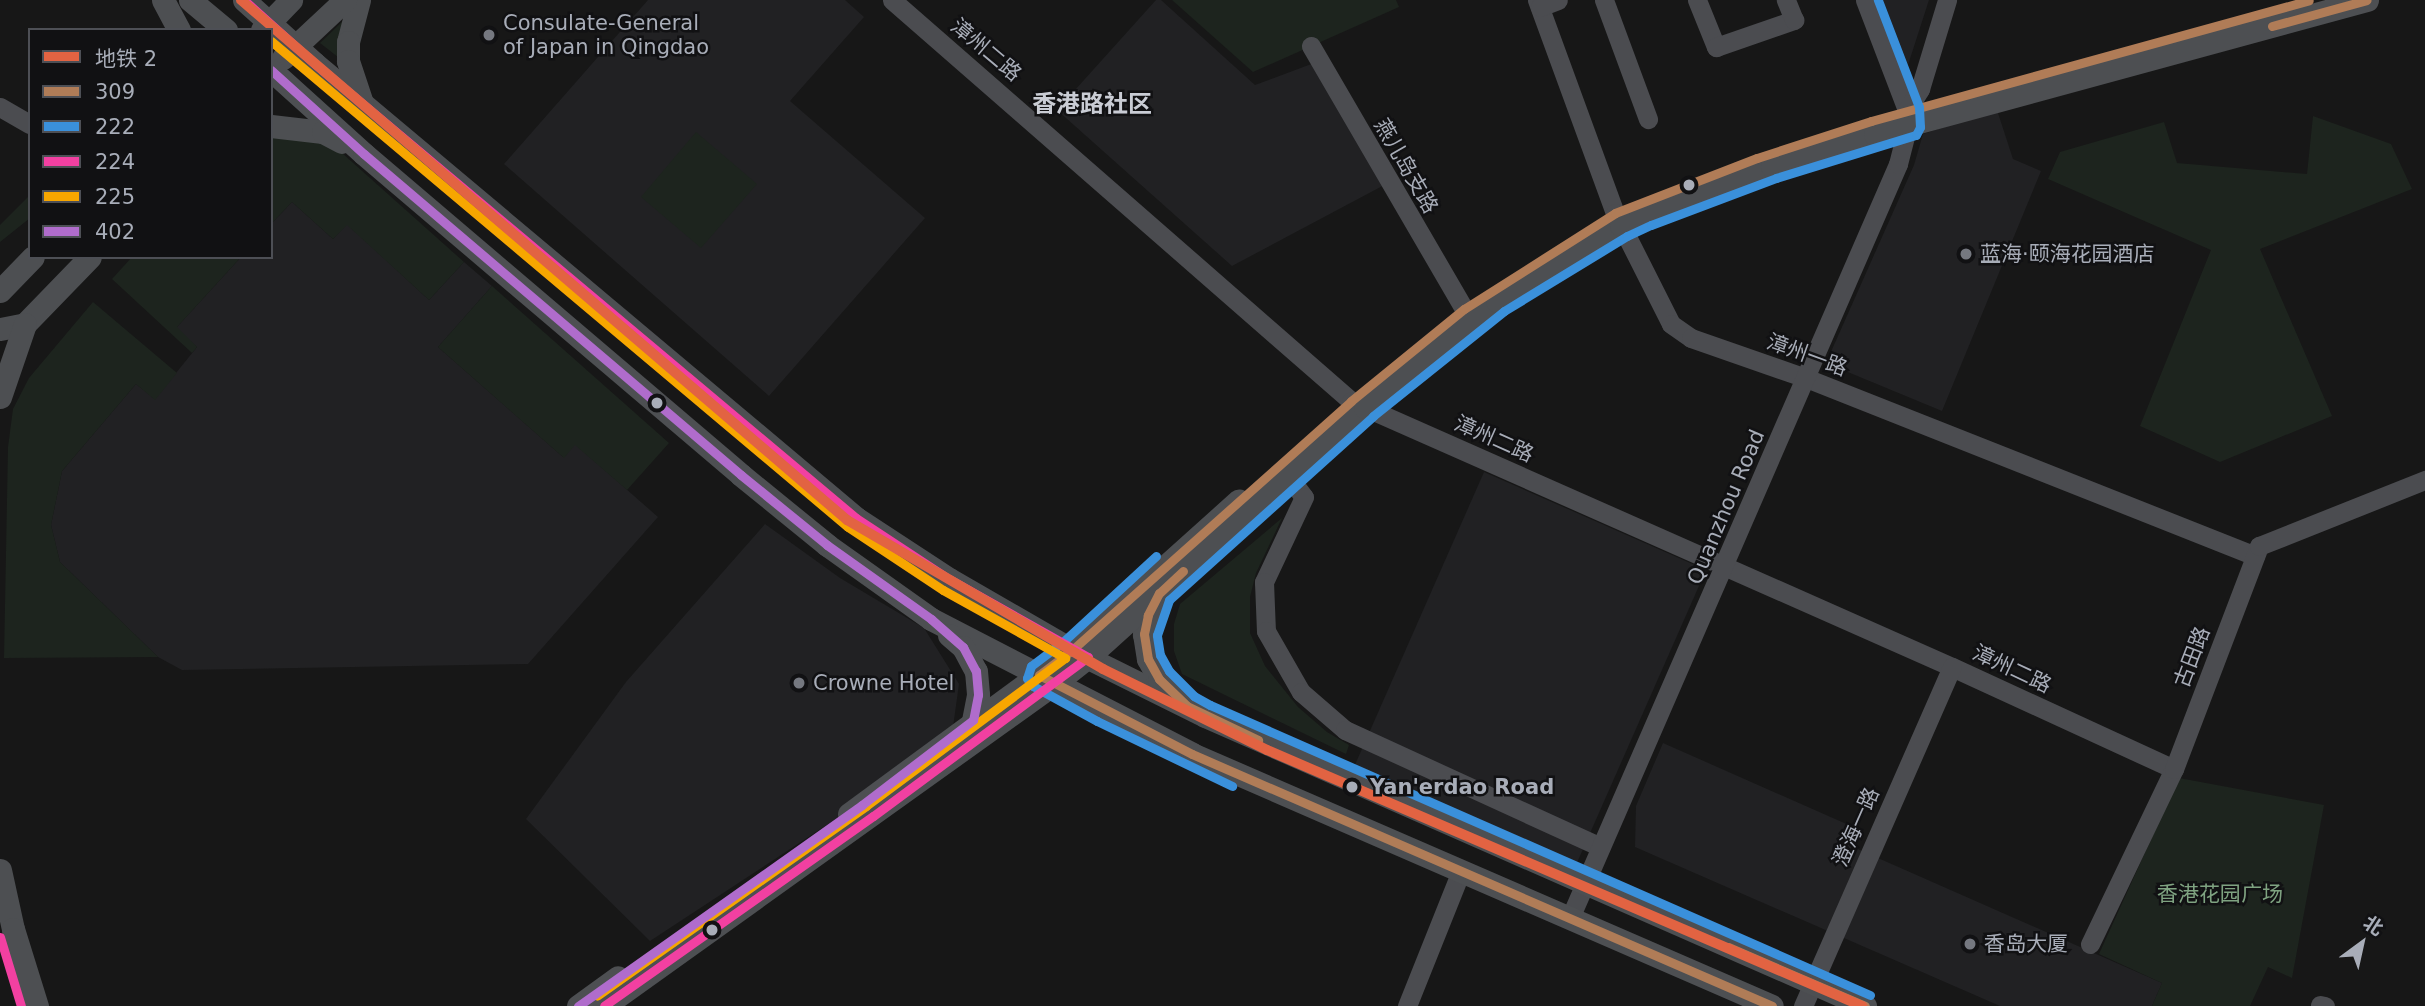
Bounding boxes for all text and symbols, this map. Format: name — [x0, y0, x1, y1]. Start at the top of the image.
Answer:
place label: Consulate-General of Japan in Qingdao — [503, 10, 709, 60]
street label: 漳州二路 — [946, 13, 1026, 87]
marker: Consulate-General of Japan in Qingdao — [481, 27, 497, 43]
legend — [28, 28, 273, 259]
text: 地铁 2 — [95, 47, 157, 71]
text: 309 — [95, 80, 135, 104]
district label: 香港路社区 — [1032, 91, 1152, 119]
street label: 燕儿岛支路 — [1369, 114, 1443, 218]
text: 222 — [95, 115, 135, 139]
text: 224 — [95, 150, 135, 174]
unlabelled marker — [1682, 178, 1696, 192]
text: 225 — [95, 185, 135, 209]
text: 402 — [95, 220, 135, 244]
place label: 蓝海·颐海花园酒店 — [1980, 241, 2155, 267]
marker: 蓝海·颐海花园酒店 — [1958, 246, 1974, 262]
street label: 漳州一路 — [1763, 329, 1851, 381]
unlabelled marker — [650, 396, 664, 410]
street label: 漳州二路 — [1451, 410, 1537, 468]
street label: Quanzhou Road — [1682, 426, 1770, 588]
street label: 古田路 — [2169, 623, 2215, 691]
street label: 漳州二路 — [1969, 640, 2055, 698]
place label: Crowne Hotel — [813, 670, 954, 696]
marker: Crowne Hotel — [791, 675, 807, 691]
place label: Yan'erdao Road — [1370, 774, 1554, 800]
marker: Yan'erdao Road — [1341, 776, 1363, 798]
street label: 澄海一路 — [1827, 784, 1885, 870]
park label: 香港花园广场 — [2157, 881, 2283, 907]
north arrow — [2327, 908, 2397, 978]
text: 北 — [2359, 911, 2387, 940]
unlabelled marker — [705, 923, 719, 937]
place label: 香岛大厦 — [1984, 931, 2068, 957]
marker: 香岛大厦 — [1962, 936, 1978, 952]

